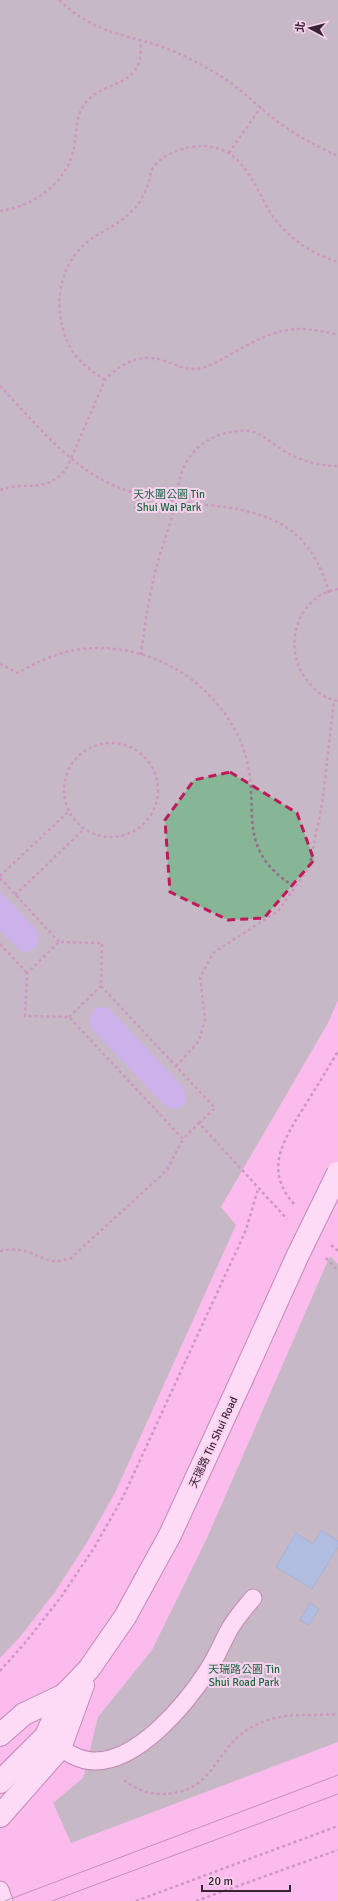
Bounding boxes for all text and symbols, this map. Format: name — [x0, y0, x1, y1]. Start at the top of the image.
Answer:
north arrow — [290, 8, 330, 48]
text: 北 — [293, 21, 308, 33]
park label: 天水圍公園 Tin Shui Wai Park — [133, 488, 205, 514]
street label: 天瑞路 Tin Shui Road — [187, 1394, 240, 1490]
park label: 天瑞路公園 Tin Shui Road Park — [208, 1663, 280, 1689]
scale bar — [202, 1867, 290, 1893]
text: 20 m — [208, 1874, 233, 1889]

